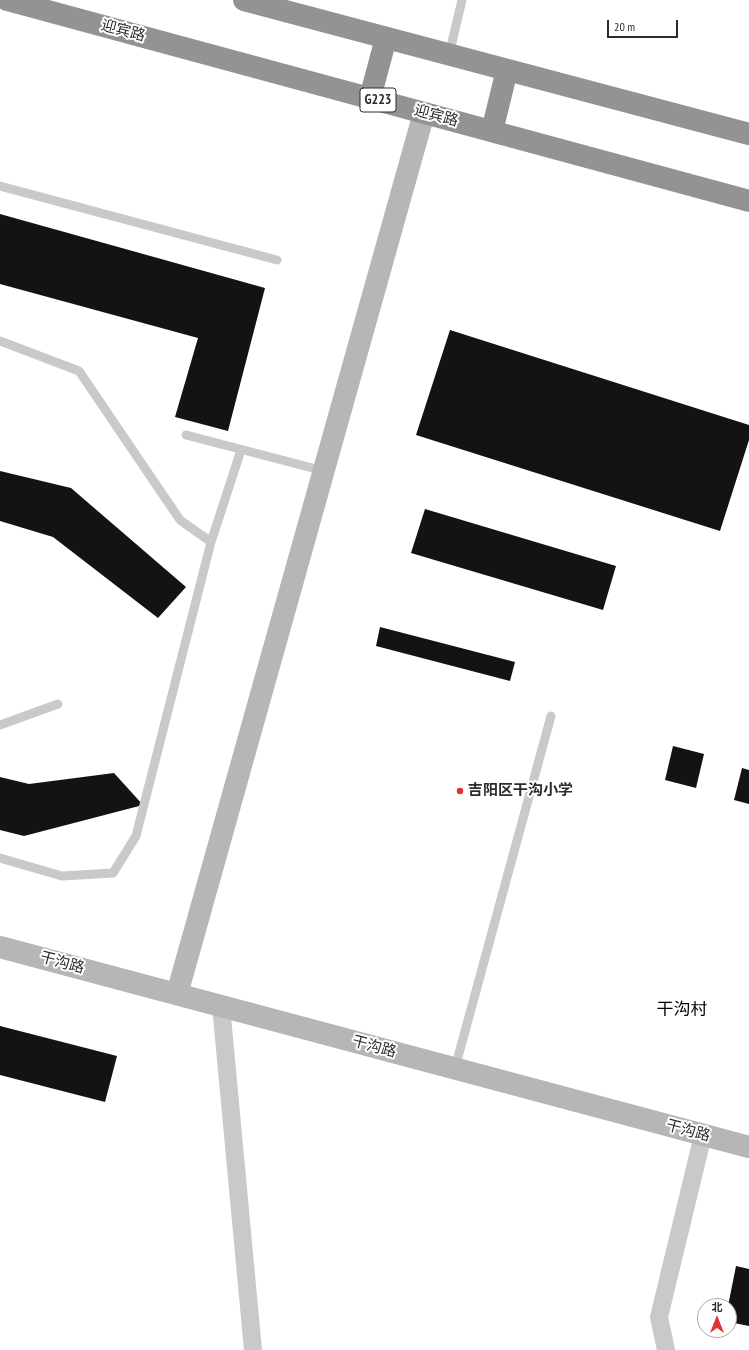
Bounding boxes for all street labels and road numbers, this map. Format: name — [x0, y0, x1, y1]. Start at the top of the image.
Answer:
street label: 迎宾路 — [99, 16, 147, 46]
road number: G223 — [360, 88, 396, 112]
street label: 迎宾路 — [412, 101, 460, 131]
street label: 干沟路 — [38, 948, 86, 978]
street label: 干沟路 — [350, 1032, 398, 1062]
street label: 干沟路 — [664, 1116, 712, 1146]

